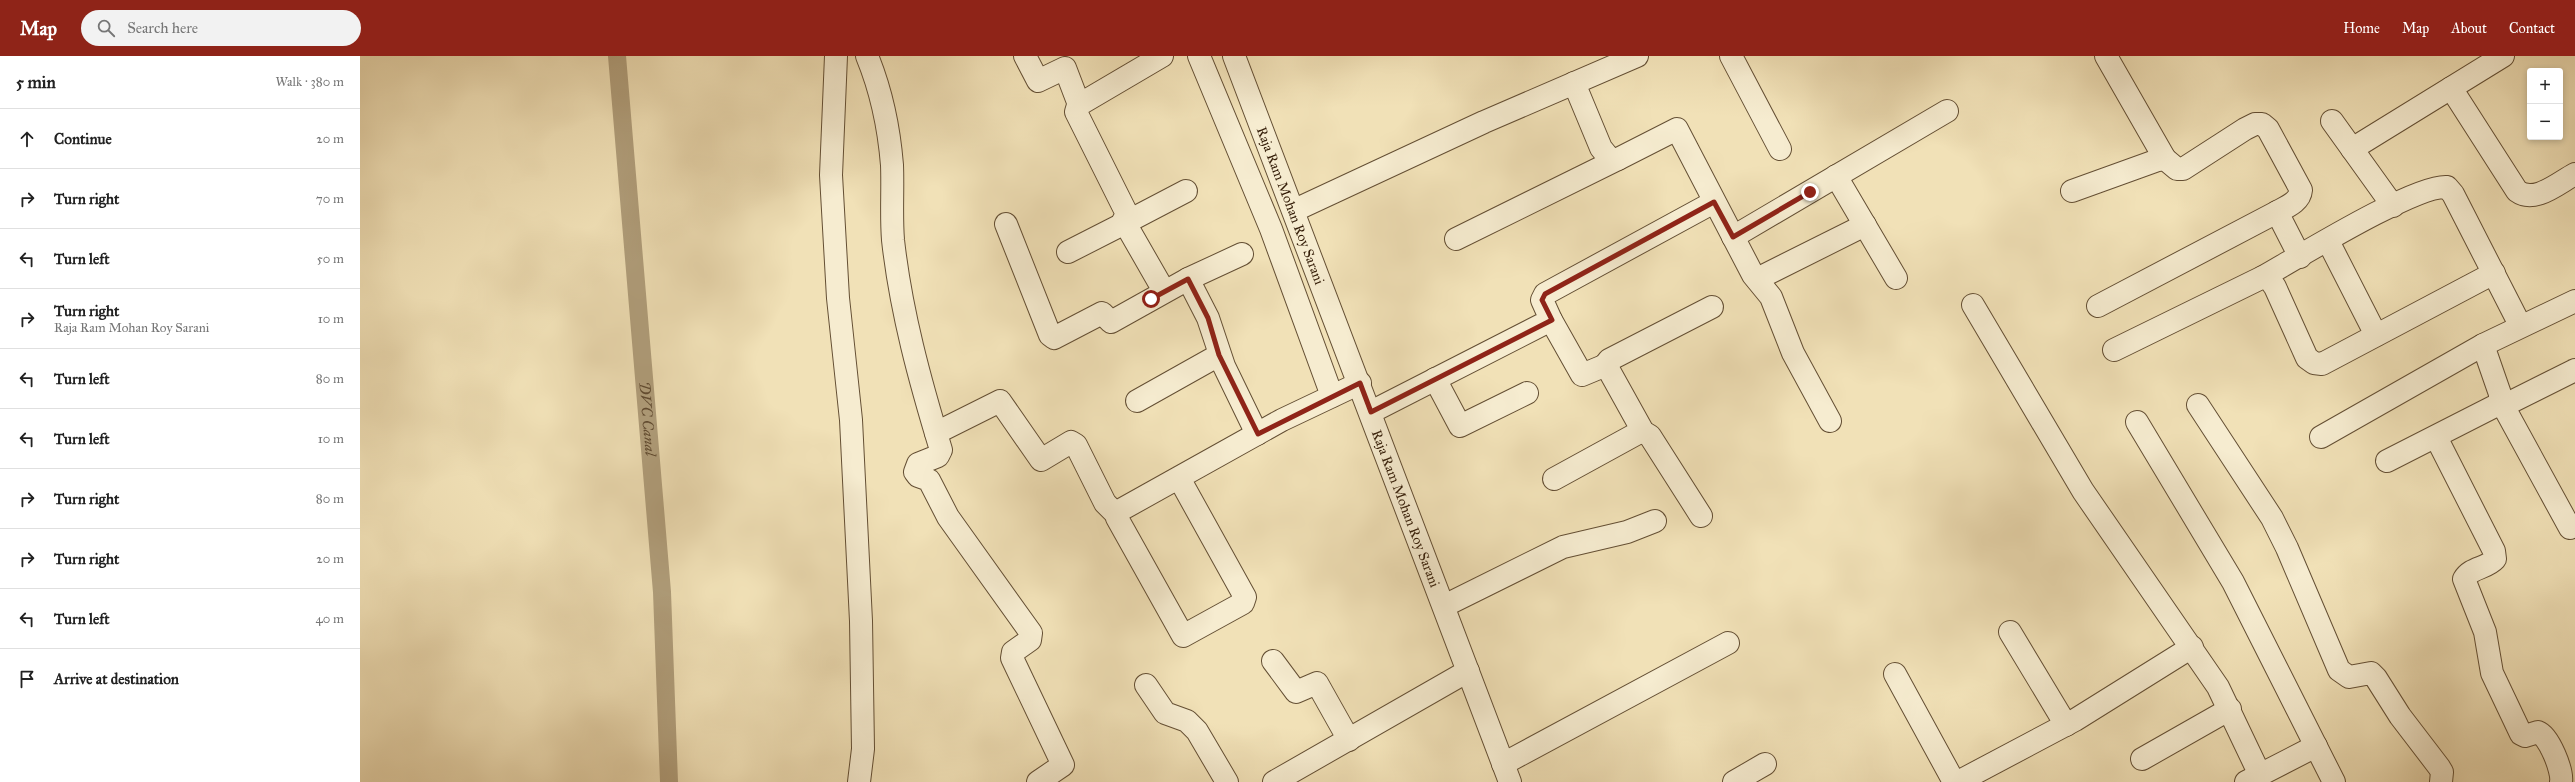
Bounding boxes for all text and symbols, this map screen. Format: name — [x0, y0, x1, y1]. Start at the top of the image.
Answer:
search box — [81, 10, 361, 46]
text: Map — [20, 17, 57, 40]
icon: search — [95, 17, 117, 39]
text: Search here — [127, 19, 198, 37]
text: Home — [2343, 20, 2380, 37]
text: Map — [2402, 20, 2429, 37]
text: About — [2451, 20, 2487, 37]
text: Contact — [2509, 20, 2555, 37]
map controls — [2527, 68, 2563, 140]
button: + — [2527, 68, 2563, 104]
text: 5 min — [16, 72, 56, 93]
text: Walk · 380 m — [275, 74, 344, 90]
button: − — [2527, 104, 2563, 140]
street label: Raja Ram Mohan Roy Sarani — [1253, 125, 1328, 287]
icon: ahead — [16, 128, 38, 150]
text: Continue — [54, 130, 112, 148]
text: 20 m — [316, 131, 344, 147]
route end — [1801, 183, 1819, 201]
icon: right — [16, 188, 38, 210]
text: Turn right — [54, 190, 119, 208]
text: 70 m — [316, 191, 344, 207]
icon: left — [16, 248, 38, 270]
text: Turn left — [54, 250, 110, 268]
text: 50 m — [317, 251, 344, 267]
route start — [1142, 290, 1160, 308]
text: Turn right — [54, 302, 119, 320]
icon: right — [16, 308, 38, 330]
text: 10 m — [318, 311, 344, 327]
text: Raja Ram Mohan Roy Sarani — [54, 320, 209, 336]
icon: left — [16, 368, 38, 390]
text: Turn left — [54, 370, 110, 388]
text: 80 m — [316, 371, 344, 387]
water label: DVC Canal — [635, 381, 660, 458]
street label: Raja Ram Mohan Roy Sarani — [1368, 427, 1443, 590]
icon: left — [16, 428, 38, 450]
text: Turn left — [54, 430, 110, 448]
text: 10 m — [318, 431, 344, 447]
icon: right — [16, 488, 38, 510]
text: Turn right — [54, 490, 119, 508]
text: 80 m — [316, 491, 344, 507]
icon: right — [16, 548, 38, 570]
text: Turn right — [54, 550, 119, 568]
text: 20 m — [316, 551, 344, 567]
icon: left — [16, 608, 38, 630]
text: Turn left — [54, 610, 110, 628]
text: 40 m — [315, 611, 344, 627]
icon: arrive — [16, 668, 38, 690]
text: Arrive at destination — [54, 670, 179, 688]

